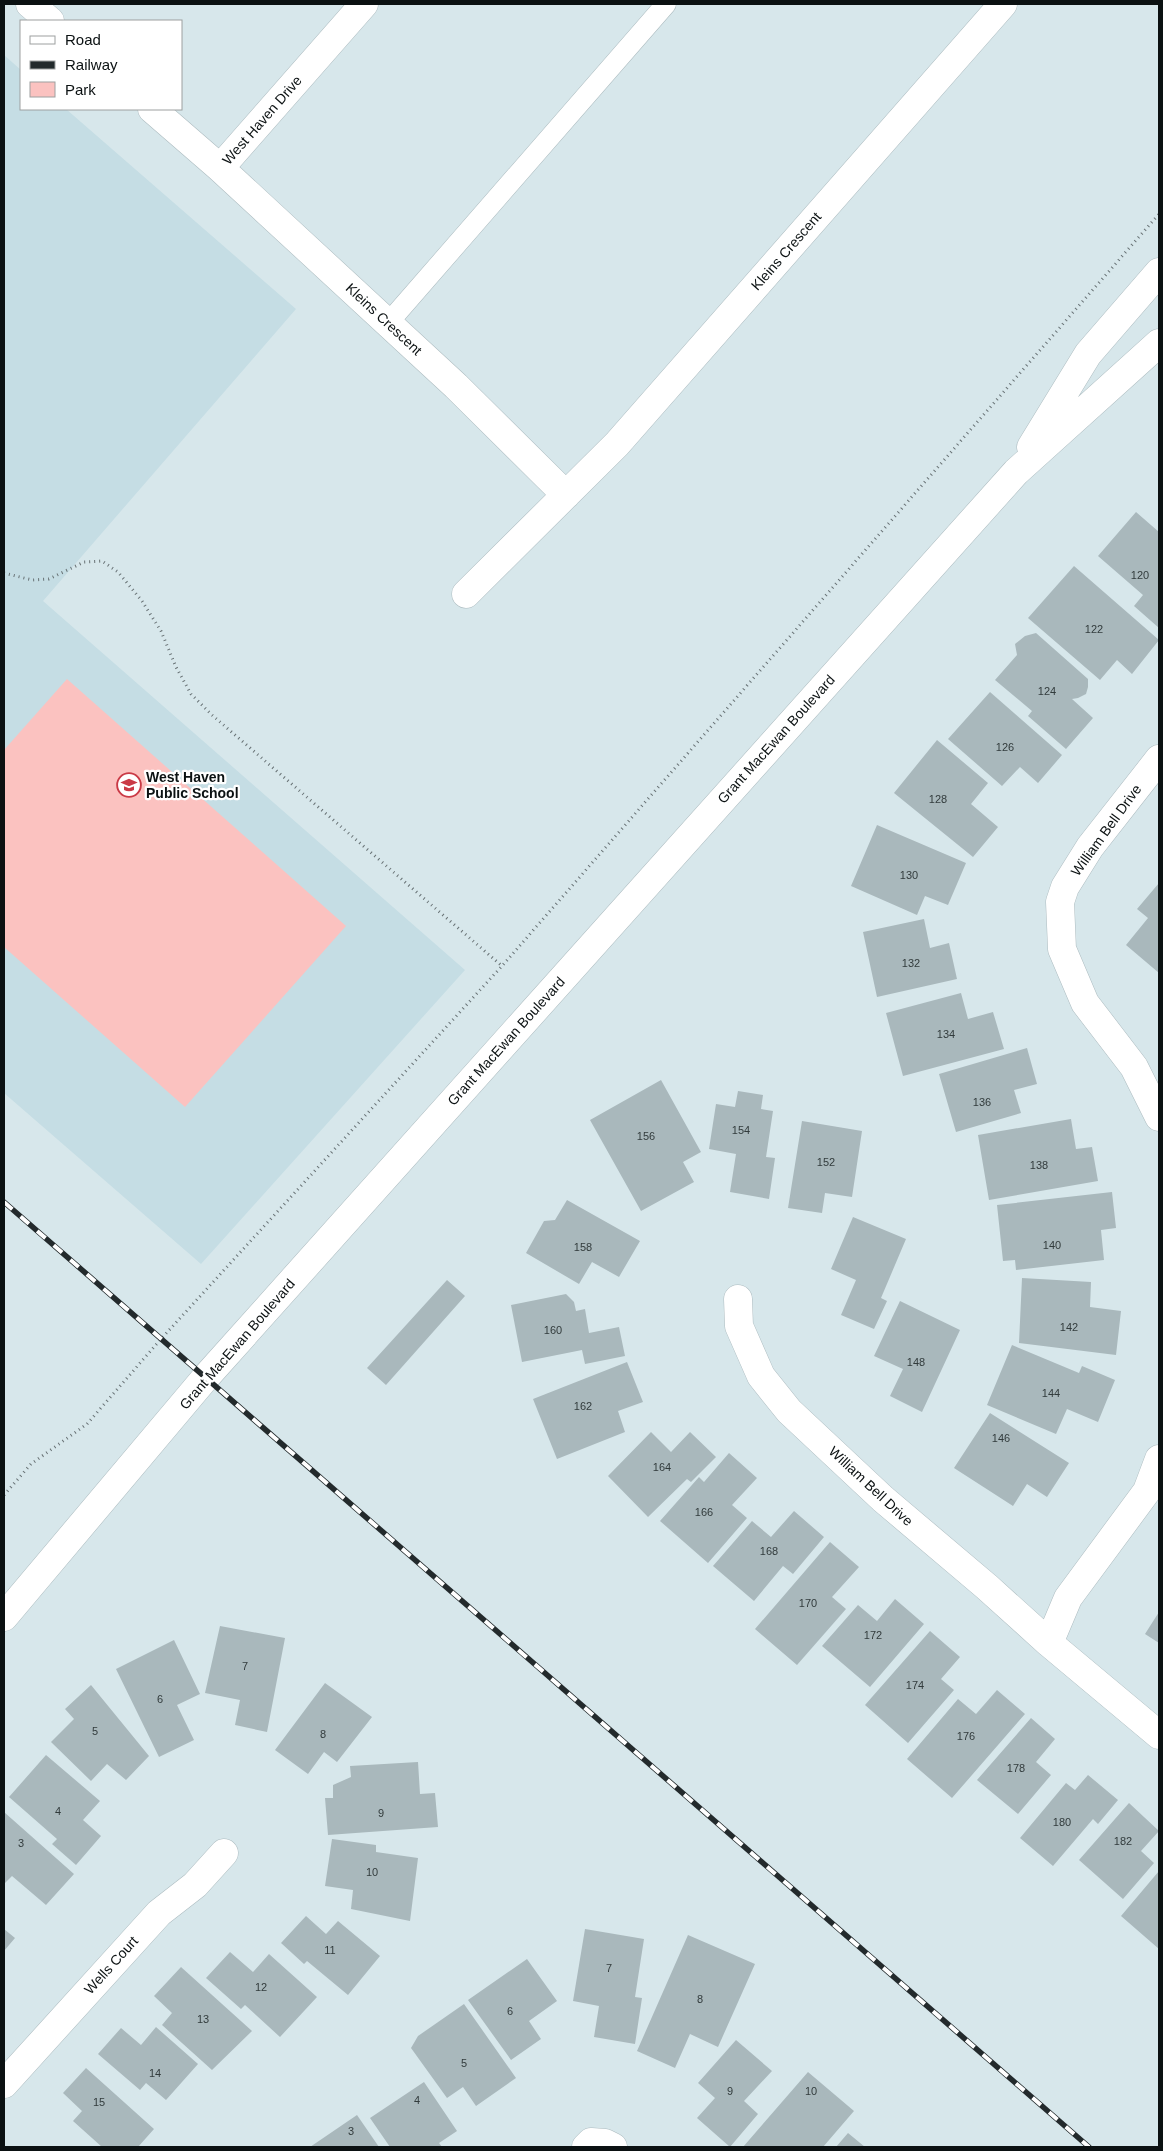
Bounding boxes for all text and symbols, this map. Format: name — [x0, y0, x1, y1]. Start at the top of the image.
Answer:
legend — [20, 20, 182, 110]
text: Road — [65, 31, 101, 48]
text: Railway — [65, 56, 118, 73]
street label: West Haven Drive — [219, 72, 305, 168]
text: Park — [65, 81, 96, 98]
street label: Kleins Crescent — [748, 209, 824, 293]
street label: Kleins Crescent — [343, 280, 425, 358]
house number: 120 — [1131, 569, 1149, 581]
house number: 122 — [1085, 623, 1103, 635]
street label: Grant MacEwan Boulevard — [714, 671, 838, 807]
house number: 124 — [1038, 685, 1056, 697]
house number: 126 — [996, 741, 1014, 753]
place label: West Haven Public School — [146, 769, 239, 801]
school or university icon: West Haven Public School — [116, 772, 142, 798]
street label: William Bell Drive — [1068, 781, 1145, 879]
house number: 128 — [929, 793, 947, 805]
house number: 130 — [900, 869, 918, 881]
house number: 132 — [902, 957, 920, 969]
street label: Grant MacEwan Boulevard — [444, 973, 568, 1109]
house number: 134 — [937, 1028, 955, 1040]
house number: 136 — [973, 1096, 991, 1108]
house number: 154 — [732, 1124, 750, 1136]
house number: 156 — [637, 1130, 655, 1142]
house number: 152 — [817, 1156, 835, 1168]
house number: 138 — [1030, 1159, 1048, 1171]
house number: 140 — [1043, 1239, 1061, 1251]
house number: 158 — [574, 1241, 592, 1253]
street label: Grant MacEwan Boulevard — [176, 1276, 298, 1412]
house number: 142 — [1060, 1321, 1078, 1333]
house number: 160 — [544, 1324, 562, 1336]
house number: 148 — [907, 1356, 925, 1368]
house number: 144 — [1042, 1387, 1060, 1399]
house number: 162 — [574, 1400, 592, 1412]
house number: 146 — [992, 1432, 1010, 1444]
street label: William Bell Drive — [826, 1443, 916, 1529]
house number: 164 — [653, 1461, 671, 1473]
house number: 166 — [695, 1506, 713, 1518]
house number: 168 — [760, 1545, 778, 1557]
house number: 170 — [799, 1597, 817, 1609]
house number: 172 — [864, 1629, 882, 1641]
house number: 7 — [242, 1660, 248, 1672]
house number: 174 — [906, 1679, 924, 1691]
house number: 6 — [157, 1693, 163, 1705]
house number: 5 — [92, 1725, 98, 1737]
house number: 8 — [320, 1728, 326, 1740]
house number: 176 — [957, 1730, 975, 1742]
house number: 178 — [1007, 1762, 1025, 1774]
house number: 4 — [55, 1805, 61, 1817]
house number: 9 — [378, 1807, 384, 1819]
house number: 180 — [1053, 1816, 1071, 1828]
house number: 182 — [1114, 1835, 1132, 1847]
house number: 3 — [18, 1837, 24, 1849]
house number: 10 — [366, 1866, 378, 1878]
street label: Wells Court — [81, 1933, 141, 1997]
house number: 11 — [324, 1944, 336, 1956]
house number: 7 — [606, 1962, 612, 1974]
house number: 12 — [255, 1981, 267, 1993]
house number: 8 — [697, 1993, 703, 2005]
house number: 6 — [507, 2005, 513, 2017]
house number: 13 — [197, 2013, 209, 2025]
house number: 5 — [461, 2057, 467, 2069]
house number: 14 — [149, 2067, 161, 2079]
house number: 9 — [727, 2085, 733, 2097]
house number: 10 — [805, 2085, 817, 2097]
house number: 4 — [414, 2094, 420, 2106]
house number: 15 — [93, 2096, 105, 2108]
house number: 3 — [348, 2125, 354, 2137]

